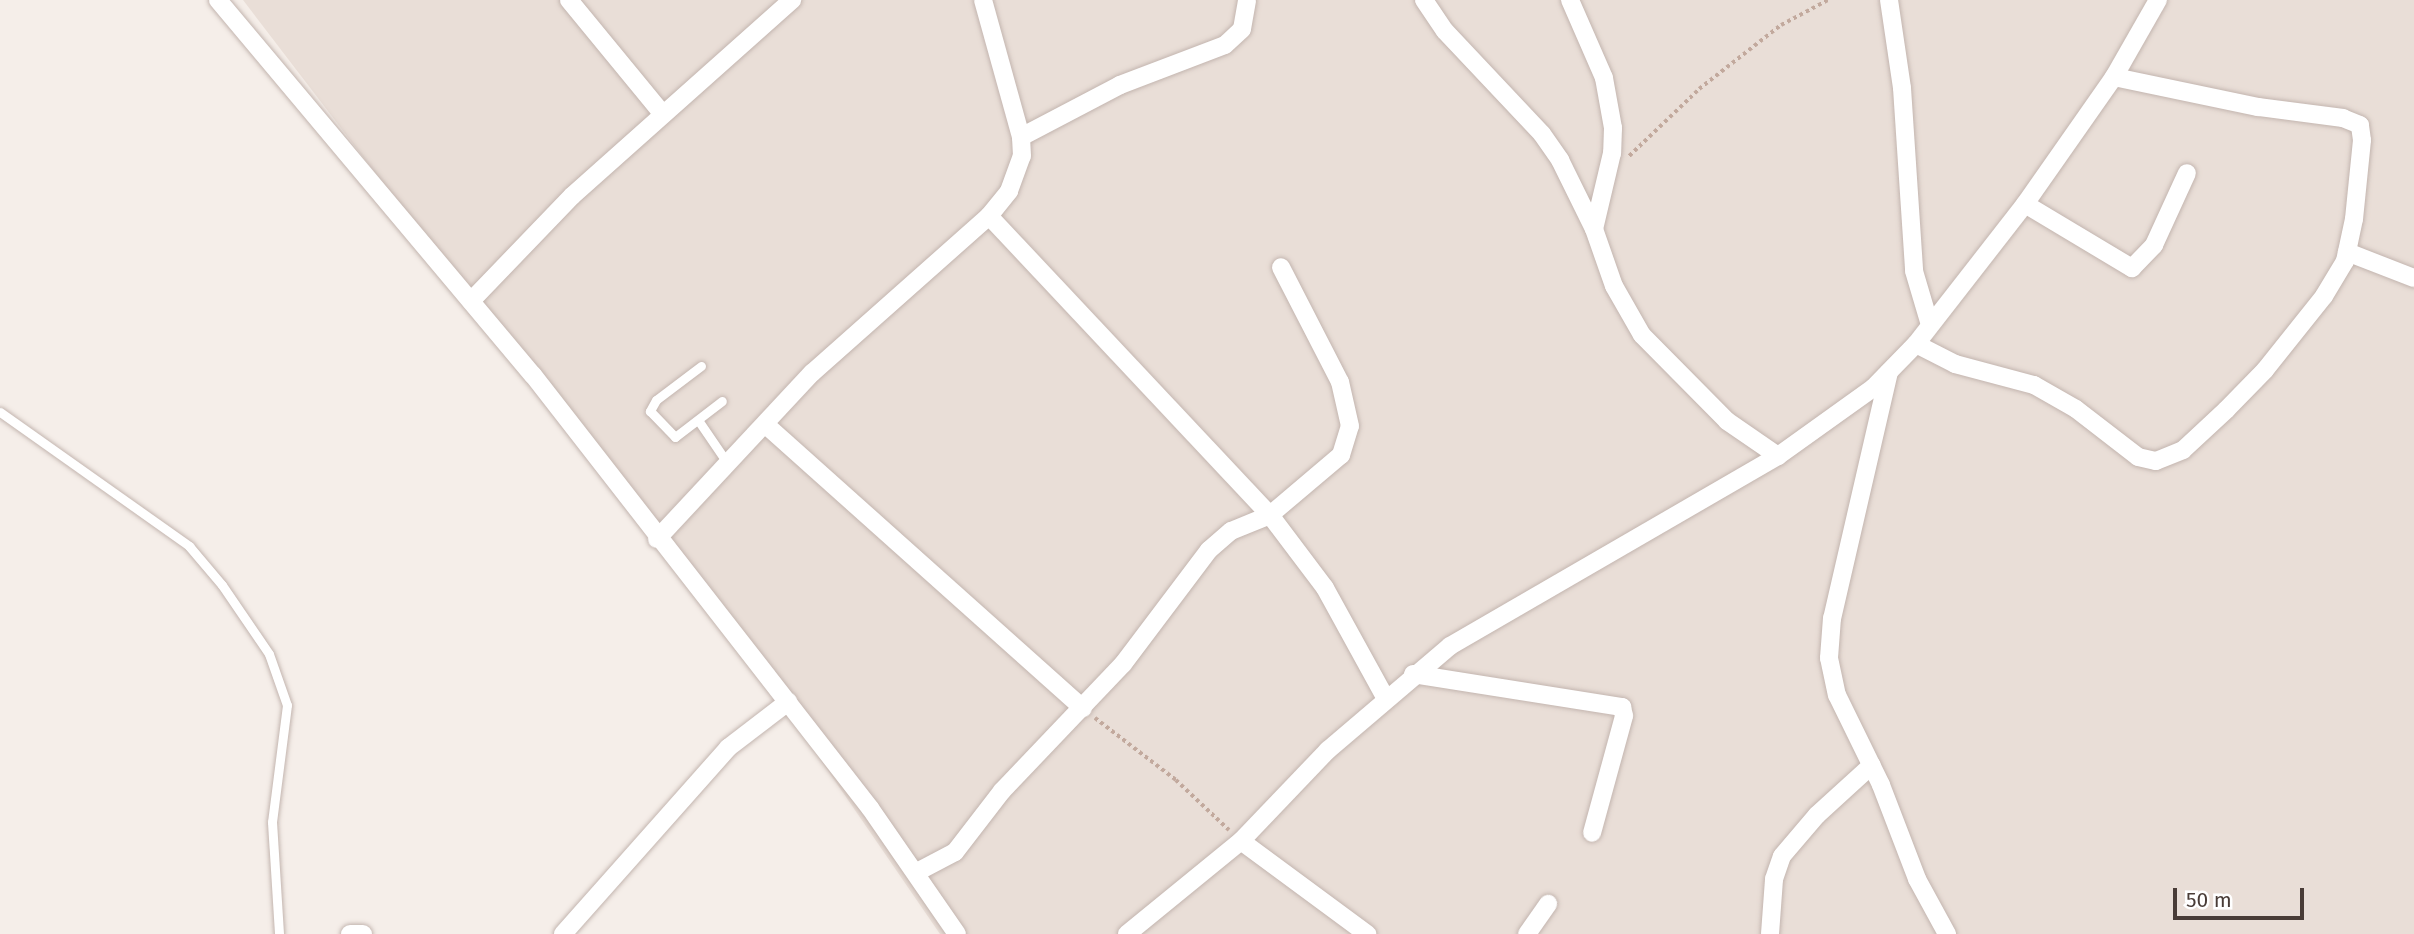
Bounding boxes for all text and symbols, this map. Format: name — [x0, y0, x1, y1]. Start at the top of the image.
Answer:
scale bar — [2176, 874, 2307, 918]
text: 50 m — [2186, 887, 2232, 913]

